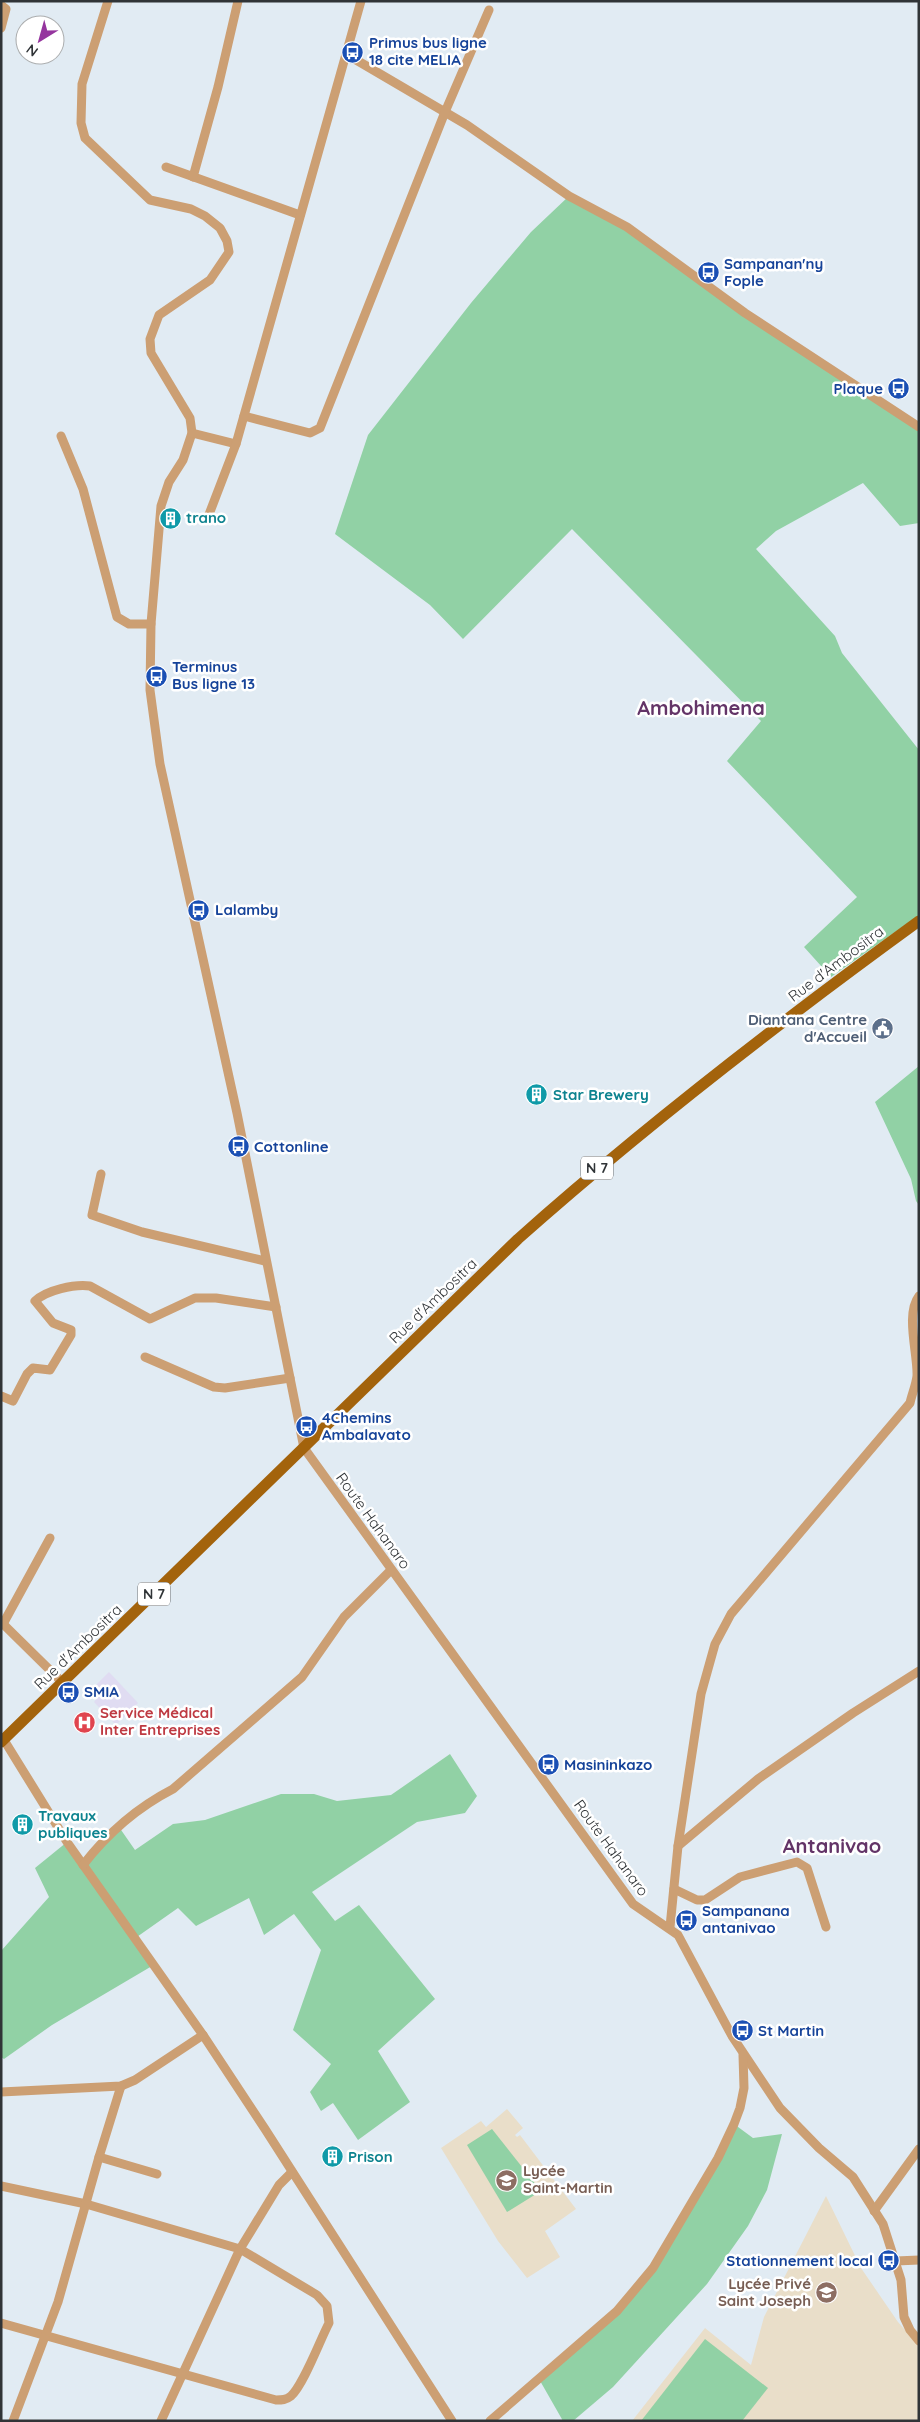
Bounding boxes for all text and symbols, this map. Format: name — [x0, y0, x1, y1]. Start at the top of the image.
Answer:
north arrow — [15, 15, 65, 65]
place label: Primus bus ligne 18 cite MELIA — [369, 33, 487, 69]
text: N — [23, 40, 42, 61]
bus stop icon: Primus bus ligne 18 cite MELIA — [341, 40, 365, 64]
place label: Sampanan'ny Fople — [724, 254, 823, 290]
bus stop icon: Sampanan'ny Fople — [696, 261, 720, 285]
bus stop icon: Plaque — [887, 377, 911, 401]
place label: Plaque — [833, 379, 883, 398]
building icon: trano — [158, 506, 182, 530]
place label: trano — [186, 508, 226, 527]
place label: Terminus Bus ligne 13 — [172, 657, 255, 693]
bus stop icon: Terminus Bus ligne 13 — [144, 664, 168, 688]
district label: Ambohimena — [637, 695, 765, 720]
bus stop icon: Lalamby — [187, 898, 211, 922]
place label: Lalamby — [215, 900, 278, 919]
street label: Rue d'Ambositra — [784, 922, 887, 1006]
place label: Diantana Centre d'Accueil — [748, 1010, 867, 1046]
public building icon: Diantana Centre d'Accueil — [871, 1017, 895, 1041]
building icon: Star Brewery — [525, 1083, 549, 1107]
place label: Star Brewery — [553, 1085, 649, 1104]
bus stop icon: Cottonline — [226, 1135, 250, 1159]
place label: Cottonline — [254, 1137, 329, 1156]
road number: N 7 — [581, 1156, 613, 1180]
street label: Rue d'Ambositra — [385, 1254, 480, 1347]
place label: 4Chemins Ambalavato — [322, 1408, 411, 1444]
bus stop icon: 4Chemins Ambalavato — [294, 1415, 318, 1439]
street label: Route Hahanaro — [332, 1469, 415, 1573]
road number: N 7 — [138, 1582, 170, 1606]
street label: Rue d'Ambositra — [30, 1600, 125, 1693]
bus stop icon: SMIA — [56, 1680, 80, 1704]
place label: SMIA — [84, 1682, 119, 1701]
place label: Service Médical Inter Entreprises — [100, 1703, 220, 1739]
hospital icon: Service Médical Inter Entreprises — [72, 1710, 96, 1734]
bus stop icon: Masininkazo — [536, 1753, 560, 1777]
place label: Masininkazo — [564, 1755, 652, 1774]
street label: Route Hahanaro — [570, 1796, 653, 1900]
place label: Travaux publiques — [38, 1806, 108, 1842]
building icon: Travaux publiques — [10, 1813, 34, 1837]
district label: Antanivao — [783, 1833, 881, 1858]
place label: Sampanana antanivao — [702, 1901, 790, 1937]
bus stop icon: Sampanana antanivao — [674, 1908, 698, 1932]
bus stop icon: St Martin — [730, 2019, 754, 2043]
place label: St Martin — [758, 2021, 824, 2040]
building icon: Prison — [320, 2145, 344, 2169]
place label: Prison — [348, 2147, 393, 2166]
place label: Lycée Saint-Martin — [523, 2161, 613, 2197]
school or university icon: Lycée Saint-Martin — [495, 2168, 519, 2192]
bus stop icon: Stationnement local — [877, 2249, 901, 2273]
place label: Stationnement local — [726, 2251, 873, 2270]
place label: Lycée Privé Saint Joseph — [718, 2274, 811, 2310]
school or university icon: Lycée Privé Saint Joseph — [815, 2281, 839, 2305]

